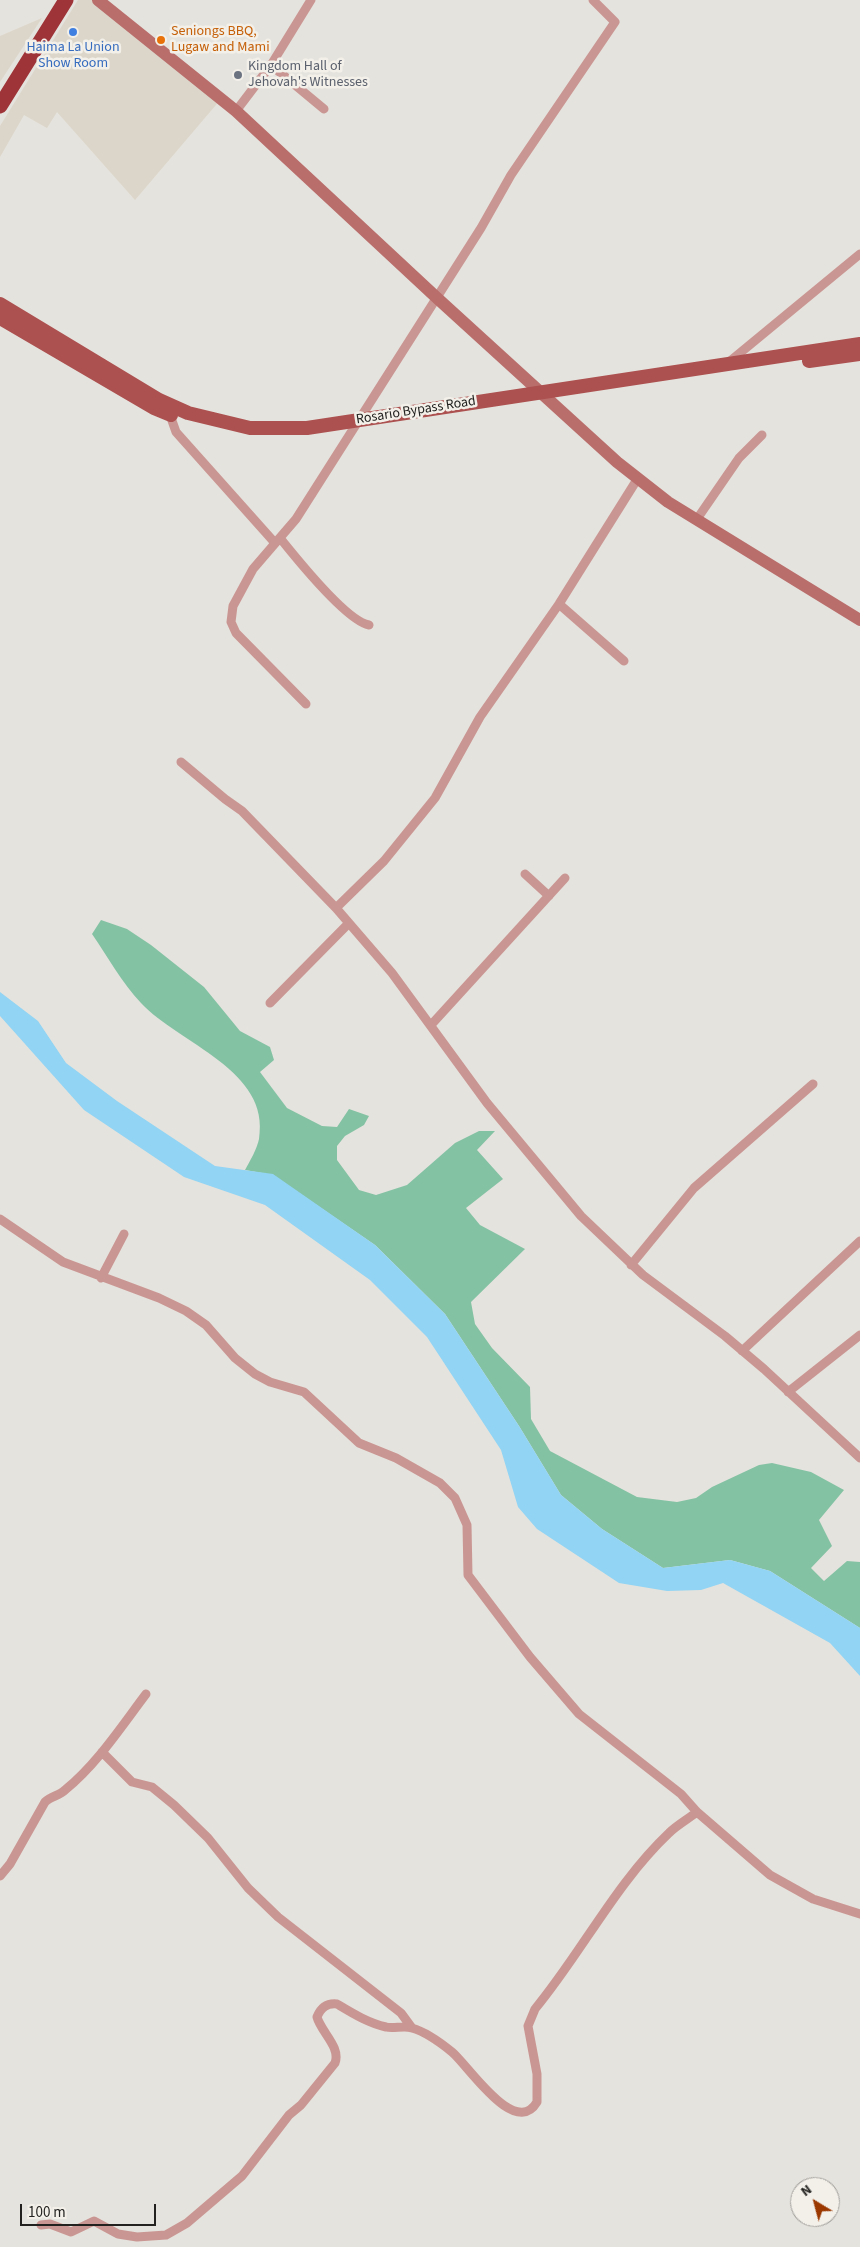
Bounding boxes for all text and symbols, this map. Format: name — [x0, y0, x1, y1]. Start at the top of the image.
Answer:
place label: Seniongs BBQ, Lugaw and Mami — [171, 24, 270, 56]
marker: Haima La Union Show Room — [67, 26, 79, 38]
marker: Seniongs BBQ, Lugaw and Mami — [155, 34, 167, 46]
place label: Haima La Union Show Room — [26, 40, 120, 72]
place label: Kingdom Hall of Jehovah's Witnesses — [248, 59, 368, 92]
marker: Kingdom Hall of Jehovah's Witnesses — [232, 69, 244, 81]
street label: Rosario Bypass Road — [355, 393, 477, 429]
north arrow — [790, 2177, 840, 2227]
text: N — [797, 2180, 816, 2202]
scale bar — [22, 2194, 159, 2226]
text: 100 m — [28, 2202, 66, 2223]

